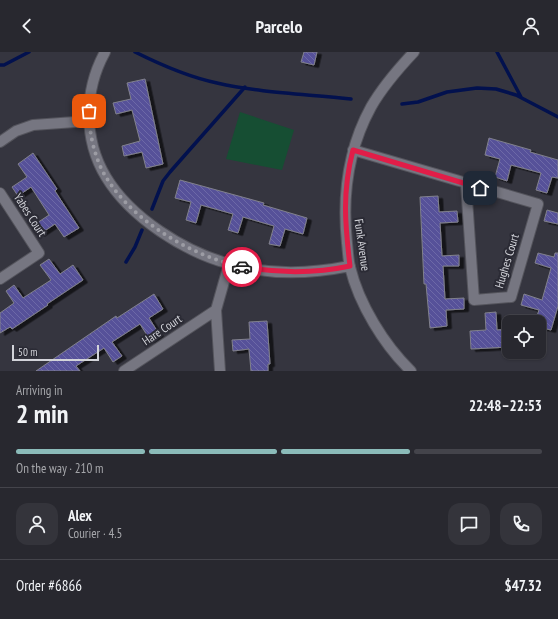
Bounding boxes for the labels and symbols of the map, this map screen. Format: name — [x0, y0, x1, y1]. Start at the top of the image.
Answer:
pin — [72, 94, 106, 128]
pin — [463, 171, 497, 205]
street label: Yabes Court — [11, 190, 50, 240]
street label: Funk Avenue — [351, 218, 374, 272]
street label: Hughes Court — [491, 231, 522, 290]
courier — [222, 247, 262, 287]
street label: Hare Court — [139, 311, 185, 348]
scale bar — [12, 343, 99, 362]

